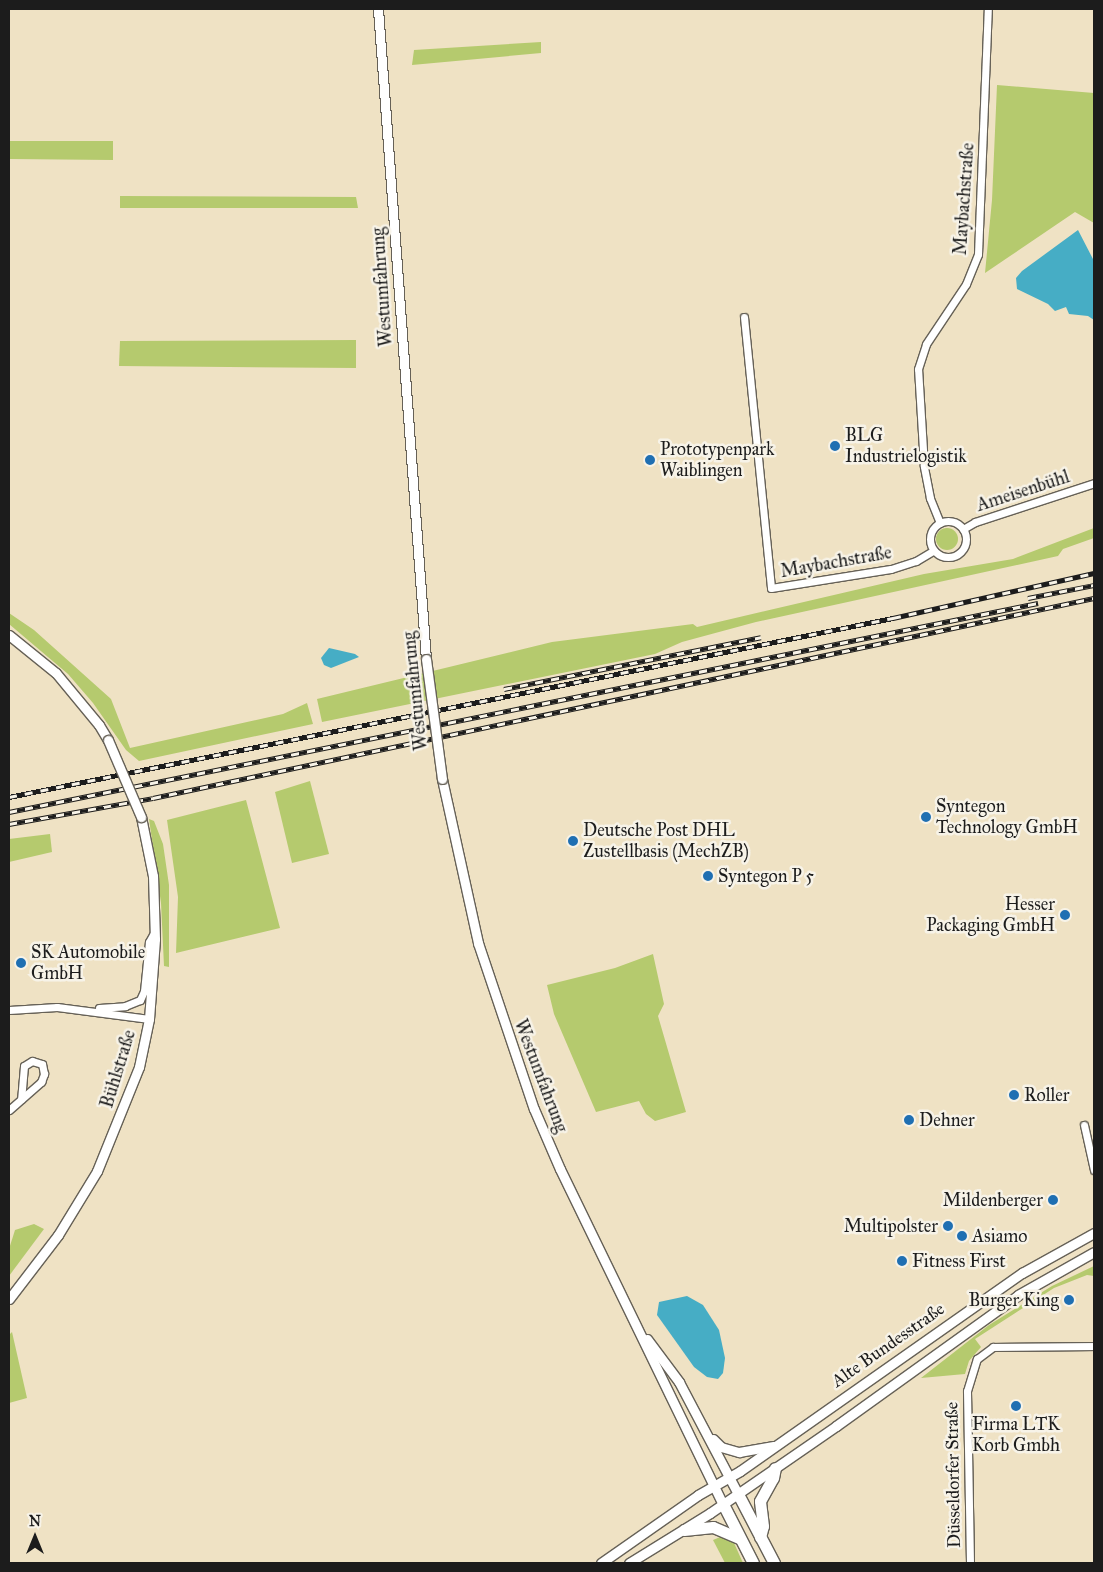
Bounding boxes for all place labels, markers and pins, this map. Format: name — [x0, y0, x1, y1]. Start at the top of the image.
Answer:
place label: BLG Industrielogistik — [845, 425, 967, 468]
place label: Prototypenpark Waiblingen — [660, 439, 774, 482]
marker: BLG Industrielogistik — [829, 440, 841, 452]
marker: Prototypenpark Waiblingen — [644, 454, 656, 466]
place label: Syntegon Technology GmbH — [936, 796, 1078, 839]
marker: Syntegon Technology GmbH — [920, 811, 932, 823]
place label: Deutsche Post DHL Zustellbasis (MechZB) — [583, 820, 749, 862]
marker: Deutsche Post DHL Zustellbasis (MechZB) — [567, 835, 579, 847]
place label: Syntegon P 5 — [718, 865, 814, 887]
marker: Syntegon P 5 — [702, 870, 714, 882]
place label: Hesser Packaging GmbH — [926, 894, 1055, 936]
marker: Hesser Packaging GmbH — [1059, 909, 1071, 921]
place label: SK Automobile GmbH — [31, 942, 145, 984]
marker: SK Automobile GmbH — [15, 957, 27, 969]
place label: Roller — [1024, 1084, 1070, 1106]
marker: Roller — [1008, 1089, 1020, 1101]
place label: Dehner — [919, 1109, 975, 1131]
marker: Dehner — [903, 1114, 915, 1126]
place label: Mildenberger — [943, 1189, 1043, 1211]
marker: Mildenberger — [1047, 1194, 1059, 1206]
place label: Multipolster — [844, 1215, 938, 1237]
marker: Multipolster — [942, 1220, 954, 1232]
place label: Asiamo — [972, 1225, 1028, 1247]
marker: Asiamo — [956, 1230, 968, 1242]
place label: Fitness First — [912, 1250, 1006, 1272]
marker: Fitness First — [896, 1255, 908, 1267]
place label: Burger King — [968, 1289, 1059, 1311]
marker: Burger King — [1063, 1294, 1075, 1306]
marker: Firma LTK Korb Gmbh — [1010, 1400, 1022, 1412]
place label: Firma LTK Korb Gmbh — [972, 1414, 1060, 1456]

